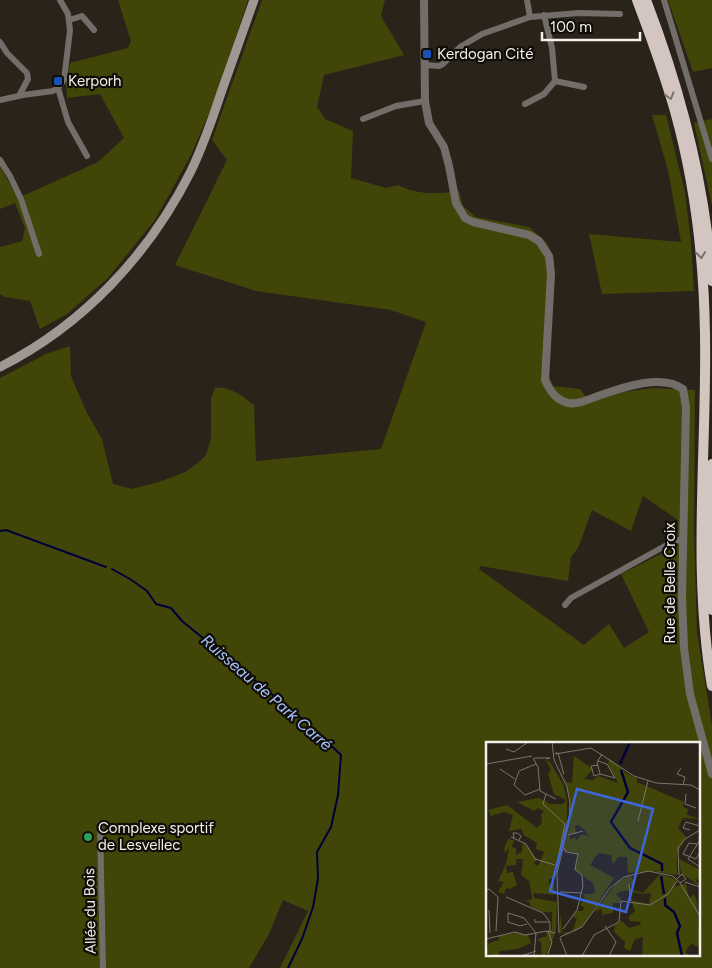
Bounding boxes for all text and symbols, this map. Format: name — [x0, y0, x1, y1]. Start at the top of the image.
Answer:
scale bar — [542, 10, 640, 42]
text: 100 m — [550, 18, 592, 36]
place label: Kerdogan Cité — [437, 45, 533, 63]
marker: Kerdogan Cité — [421, 48, 433, 60]
place label: Kerporh — [68, 72, 121, 90]
marker: Kerporh — [52, 75, 64, 87]
one-way arrow — [665, 91, 675, 99]
one-way arrow — [695, 251, 706, 259]
street label: Rue de Belle Croix — [661, 522, 679, 644]
water label: Ruisseau de Park Carré — [197, 630, 336, 755]
inset map — [486, 742, 700, 956]
place label: Complexe sportif de Lesvellec — [98, 819, 214, 854]
marker: Complexe sportif de Lesvellec — [82, 831, 94, 843]
street label: Allée du Bois — [80, 868, 100, 954]

